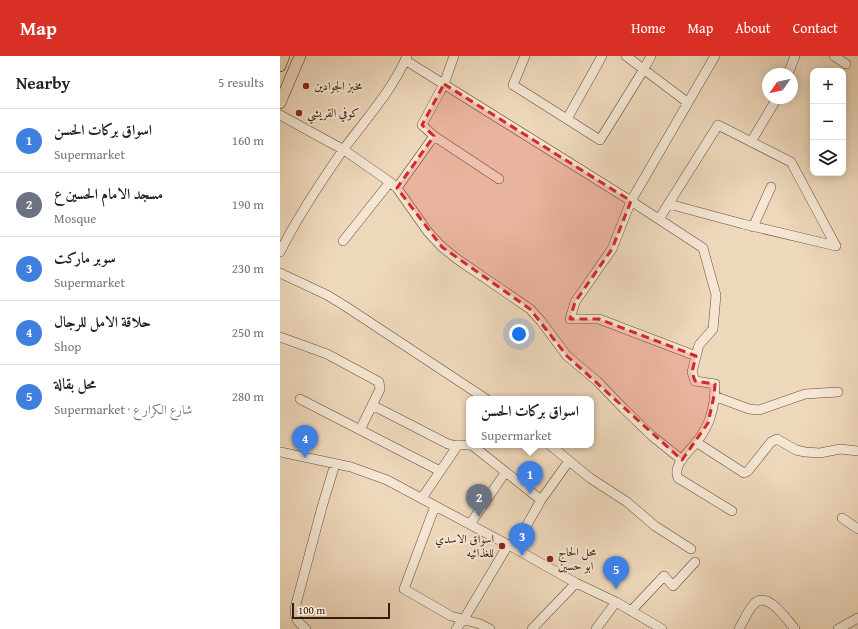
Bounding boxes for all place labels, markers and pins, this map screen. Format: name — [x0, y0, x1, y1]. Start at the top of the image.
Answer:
place label: مخبز الجوادين — [314, 77, 363, 94]
marker: مخبز الجوادين — [301, 81, 311, 91]
place label: كوفي القريشي — [307, 104, 360, 124]
marker: كوفي القريشي — [294, 108, 304, 118]
pin: 4 — [292, 425, 318, 458]
pin: 1 — [517, 461, 543, 494]
pin: 2 — [466, 484, 492, 517]
pin: 3 — [509, 523, 535, 556]
place label: اسواق الاسدي للغذائيه — [435, 530, 494, 561]
marker: اسواق الاسدي للغذائيه — [497, 541, 507, 551]
place label: محل الحاج ابو حسين — [558, 543, 597, 574]
marker: محل الحاج ابو حسين — [545, 554, 555, 564]
pin: 5 — [603, 556, 629, 589]

